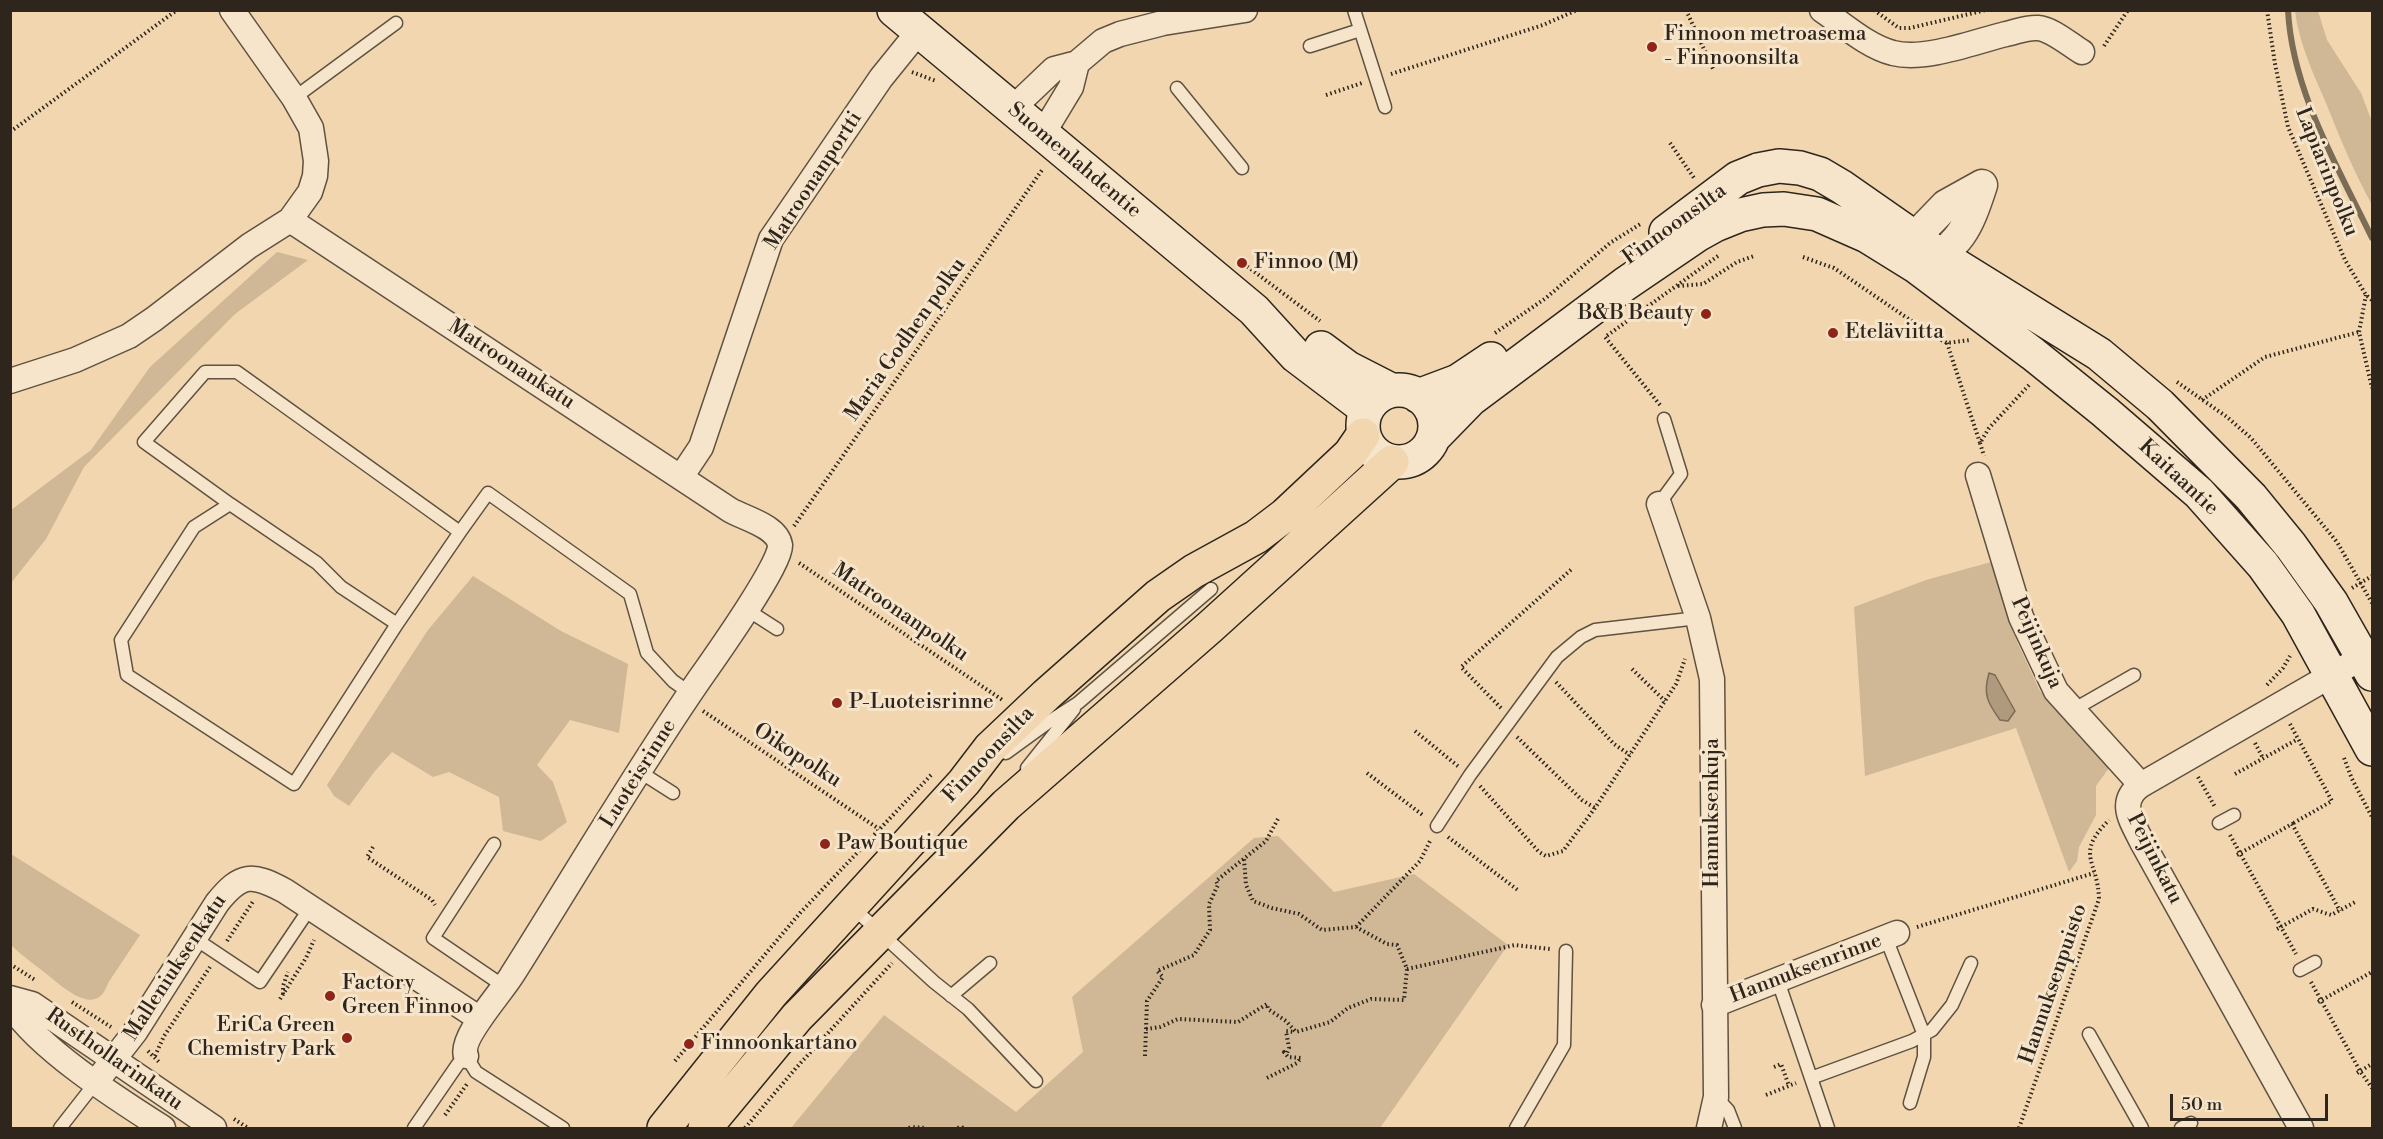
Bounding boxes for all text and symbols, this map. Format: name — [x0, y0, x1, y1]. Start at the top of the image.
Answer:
place label: Finnoon metroasema - Finnoonsilta — [1664, 22, 1866, 72]
marker: Finnoon metroasema - Finnoonsilta — [1645, 40, 1659, 54]
street label: Suomenlahdentie — [1002, 98, 1146, 224]
street label: Lapiarinpolku — [2289, 104, 2363, 240]
street label: Matroonanportti — [760, 107, 868, 255]
street label: Finnoonsilta — [1618, 179, 1732, 271]
place label: Finnoo (M) — [1254, 250, 1359, 276]
street label: Maria Godhen polku — [840, 254, 972, 426]
marker: Finnoo (M) — [1235, 256, 1249, 270]
place label: B&B Beauty — [1578, 301, 1694, 327]
marker: B&B Beauty — [1699, 307, 1713, 321]
street label: Matroonankatu — [443, 315, 579, 415]
place label: Eteläviitta — [1845, 320, 1944, 346]
marker: Eteläviitta — [1826, 326, 1840, 340]
street label: Kaitaantie — [2133, 435, 2223, 521]
street label: Matroonanpolku — [827, 558, 973, 668]
street label: Peijinkuja — [2005, 593, 2067, 693]
place label: P-Luoteisrinne — [849, 690, 994, 716]
marker: P-Luoteisrinne — [830, 696, 844, 710]
street label: Finnoonsilta — [938, 702, 1040, 808]
street label: Luoteisrinne — [596, 715, 682, 833]
street label: Oikopolku — [748, 718, 846, 794]
street label: Hannuksenkuja — [1700, 738, 1726, 888]
street label: Peijinkatu — [2120, 810, 2188, 908]
place label: Paw Boutique — [837, 831, 968, 857]
marker: Paw Boutique — [818, 837, 832, 851]
street label: Malleniuksenkatu — [119, 890, 233, 1046]
street label: Hannuksenpuisto — [2015, 900, 2093, 1068]
street label: Hannuksenrinne — [1727, 928, 1885, 1010]
place label: Factory Green Finnoo — [342, 971, 474, 1021]
marker: Factory Green Finnoo — [323, 989, 337, 1003]
street label: Rusthollarinkatu — [41, 1003, 187, 1117]
place label: EriCa Green Chemistry Park — [187, 1013, 335, 1063]
marker: EriCa Green Chemistry Park — [340, 1031, 354, 1045]
place label: Finnoonkartano — [701, 1031, 857, 1057]
marker: Finnoonkartano — [682, 1037, 696, 1051]
scale bar — [2173, 1082, 2330, 1120]
text: 50 m — [2181, 1093, 2222, 1116]

